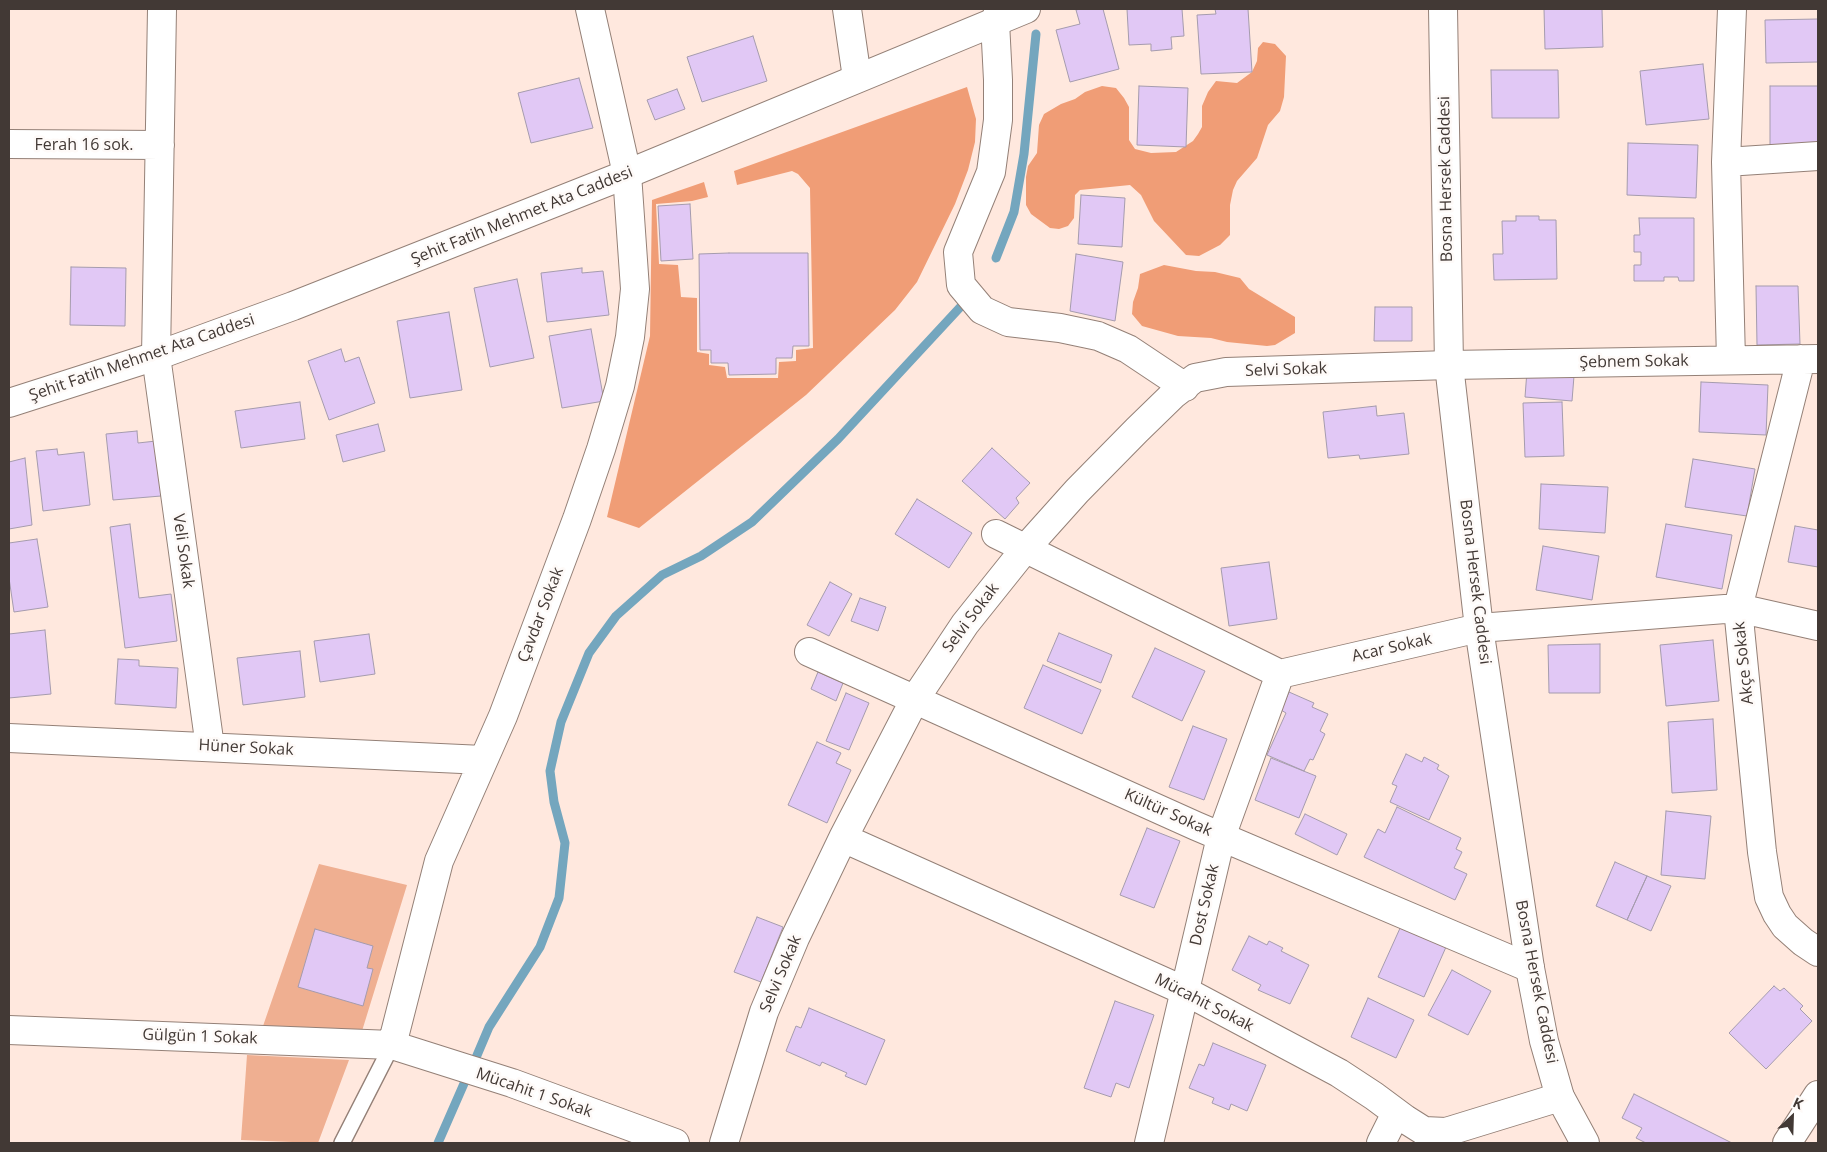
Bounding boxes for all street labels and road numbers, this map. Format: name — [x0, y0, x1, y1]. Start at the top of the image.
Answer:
street label: Bosna Hersek Caddesi — [1435, 96, 1457, 262]
street label: Ferah 16 sok. — [35, 135, 133, 155]
street label: Şehit Fatih Mehmet Ata Caddesi — [408, 163, 636, 269]
street label: Şehit Fatih Mehmet Ata Caddesi — [27, 310, 257, 406]
street label: Şebnem Sokak — [1579, 351, 1689, 373]
street label: Selvi Sokak — [1245, 359, 1327, 381]
street label: Bosna Hersek Caddesi — [1455, 498, 1495, 666]
street label: Veli Sokak — [168, 513, 198, 589]
street label: Çavdar Sokak — [514, 565, 568, 665]
street label: Selvi Sokak — [939, 579, 1003, 657]
street label: Akçe Sokak — [1730, 621, 1758, 705]
street label: Acar Sokak — [1350, 629, 1434, 667]
street label: Hüner Sokak — [198, 736, 294, 760]
street label: Kültür Sokak — [1121, 785, 1215, 841]
street label: Dost Sokak — [1186, 862, 1224, 948]
street label: Bosna Hersek Caddesi — [1511, 899, 1561, 1065]
street label: Selvi Sokak — [756, 932, 806, 1016]
street label: Mücahit Sokak — [1151, 970, 1257, 1036]
street label: Gülgün 1 Sokak — [142, 1025, 258, 1049]
street label: Mücahit 1 Sokak — [473, 1064, 595, 1122]

